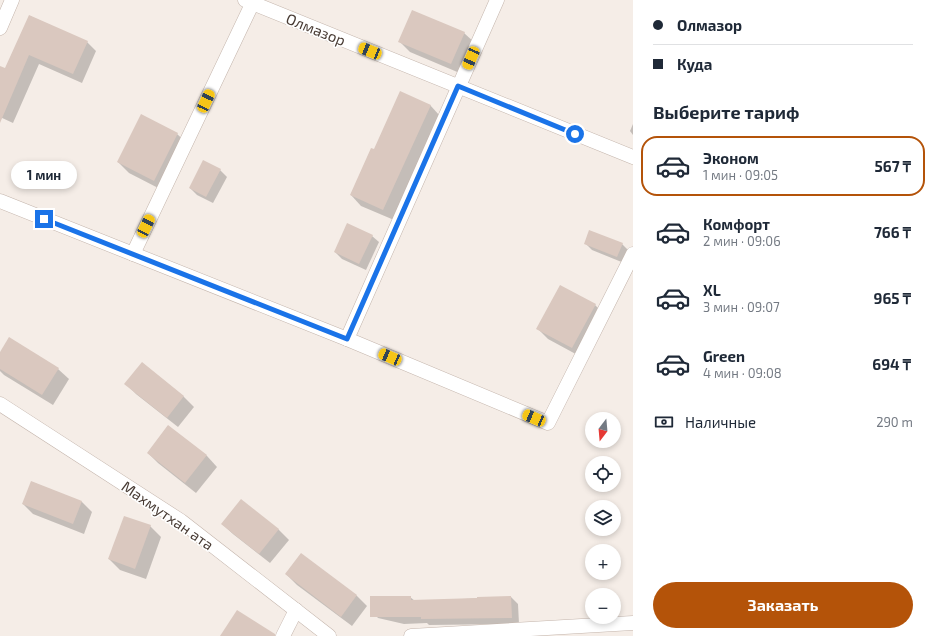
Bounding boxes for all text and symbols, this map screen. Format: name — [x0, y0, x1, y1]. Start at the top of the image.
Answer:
street label: Олмазор — [284, 9, 348, 49]
text: Олмазор — [677, 16, 742, 34]
car — [357, 41, 383, 61]
car — [461, 45, 481, 71]
text: Куда — [677, 55, 712, 73]
car — [195, 88, 217, 114]
text: Выберите тариф — [653, 101, 799, 123]
route start — [566, 125, 584, 143]
icon: car — [655, 148, 691, 184]
text: Эконом — [703, 149, 759, 167]
text: 567 ₸ — [875, 157, 911, 175]
callout: 1 мин — [11, 161, 77, 189]
text: 1 мин — [27, 167, 61, 183]
text: 1 мин · 09:05 — [703, 167, 778, 183]
route end — [35, 210, 53, 228]
car — [135, 213, 157, 239]
icon: car — [655, 214, 691, 250]
text: Комфорт — [703, 215, 770, 233]
text: 766 ₸ — [874, 223, 911, 241]
text: 2 мин · 09:06 — [703, 233, 781, 249]
icon: car — [655, 280, 691, 316]
text: XL — [703, 281, 721, 299]
text: 965 ₸ — [874, 289, 911, 307]
text: 3 мин · 09:07 — [703, 299, 780, 315]
icon: car — [655, 346, 691, 382]
car — [377, 347, 403, 367]
text: Green — [703, 347, 745, 365]
text: 694 ₸ — [872, 355, 911, 373]
text: 4 мин · 09:08 — [703, 365, 782, 381]
car — [521, 408, 547, 428]
icon: cash — [653, 411, 675, 433]
north arrow — [585, 412, 621, 448]
map controls — [585, 412, 621, 624]
text: Наличные — [685, 413, 756, 431]
text: 290 m — [876, 414, 913, 430]
button: locate — [585, 456, 621, 492]
street label: Махмутхан ата — [118, 477, 217, 554]
button: layers — [585, 500, 621, 536]
button: + — [585, 544, 621, 580]
button: Заказать — [653, 582, 913, 628]
button: − — [585, 588, 621, 624]

